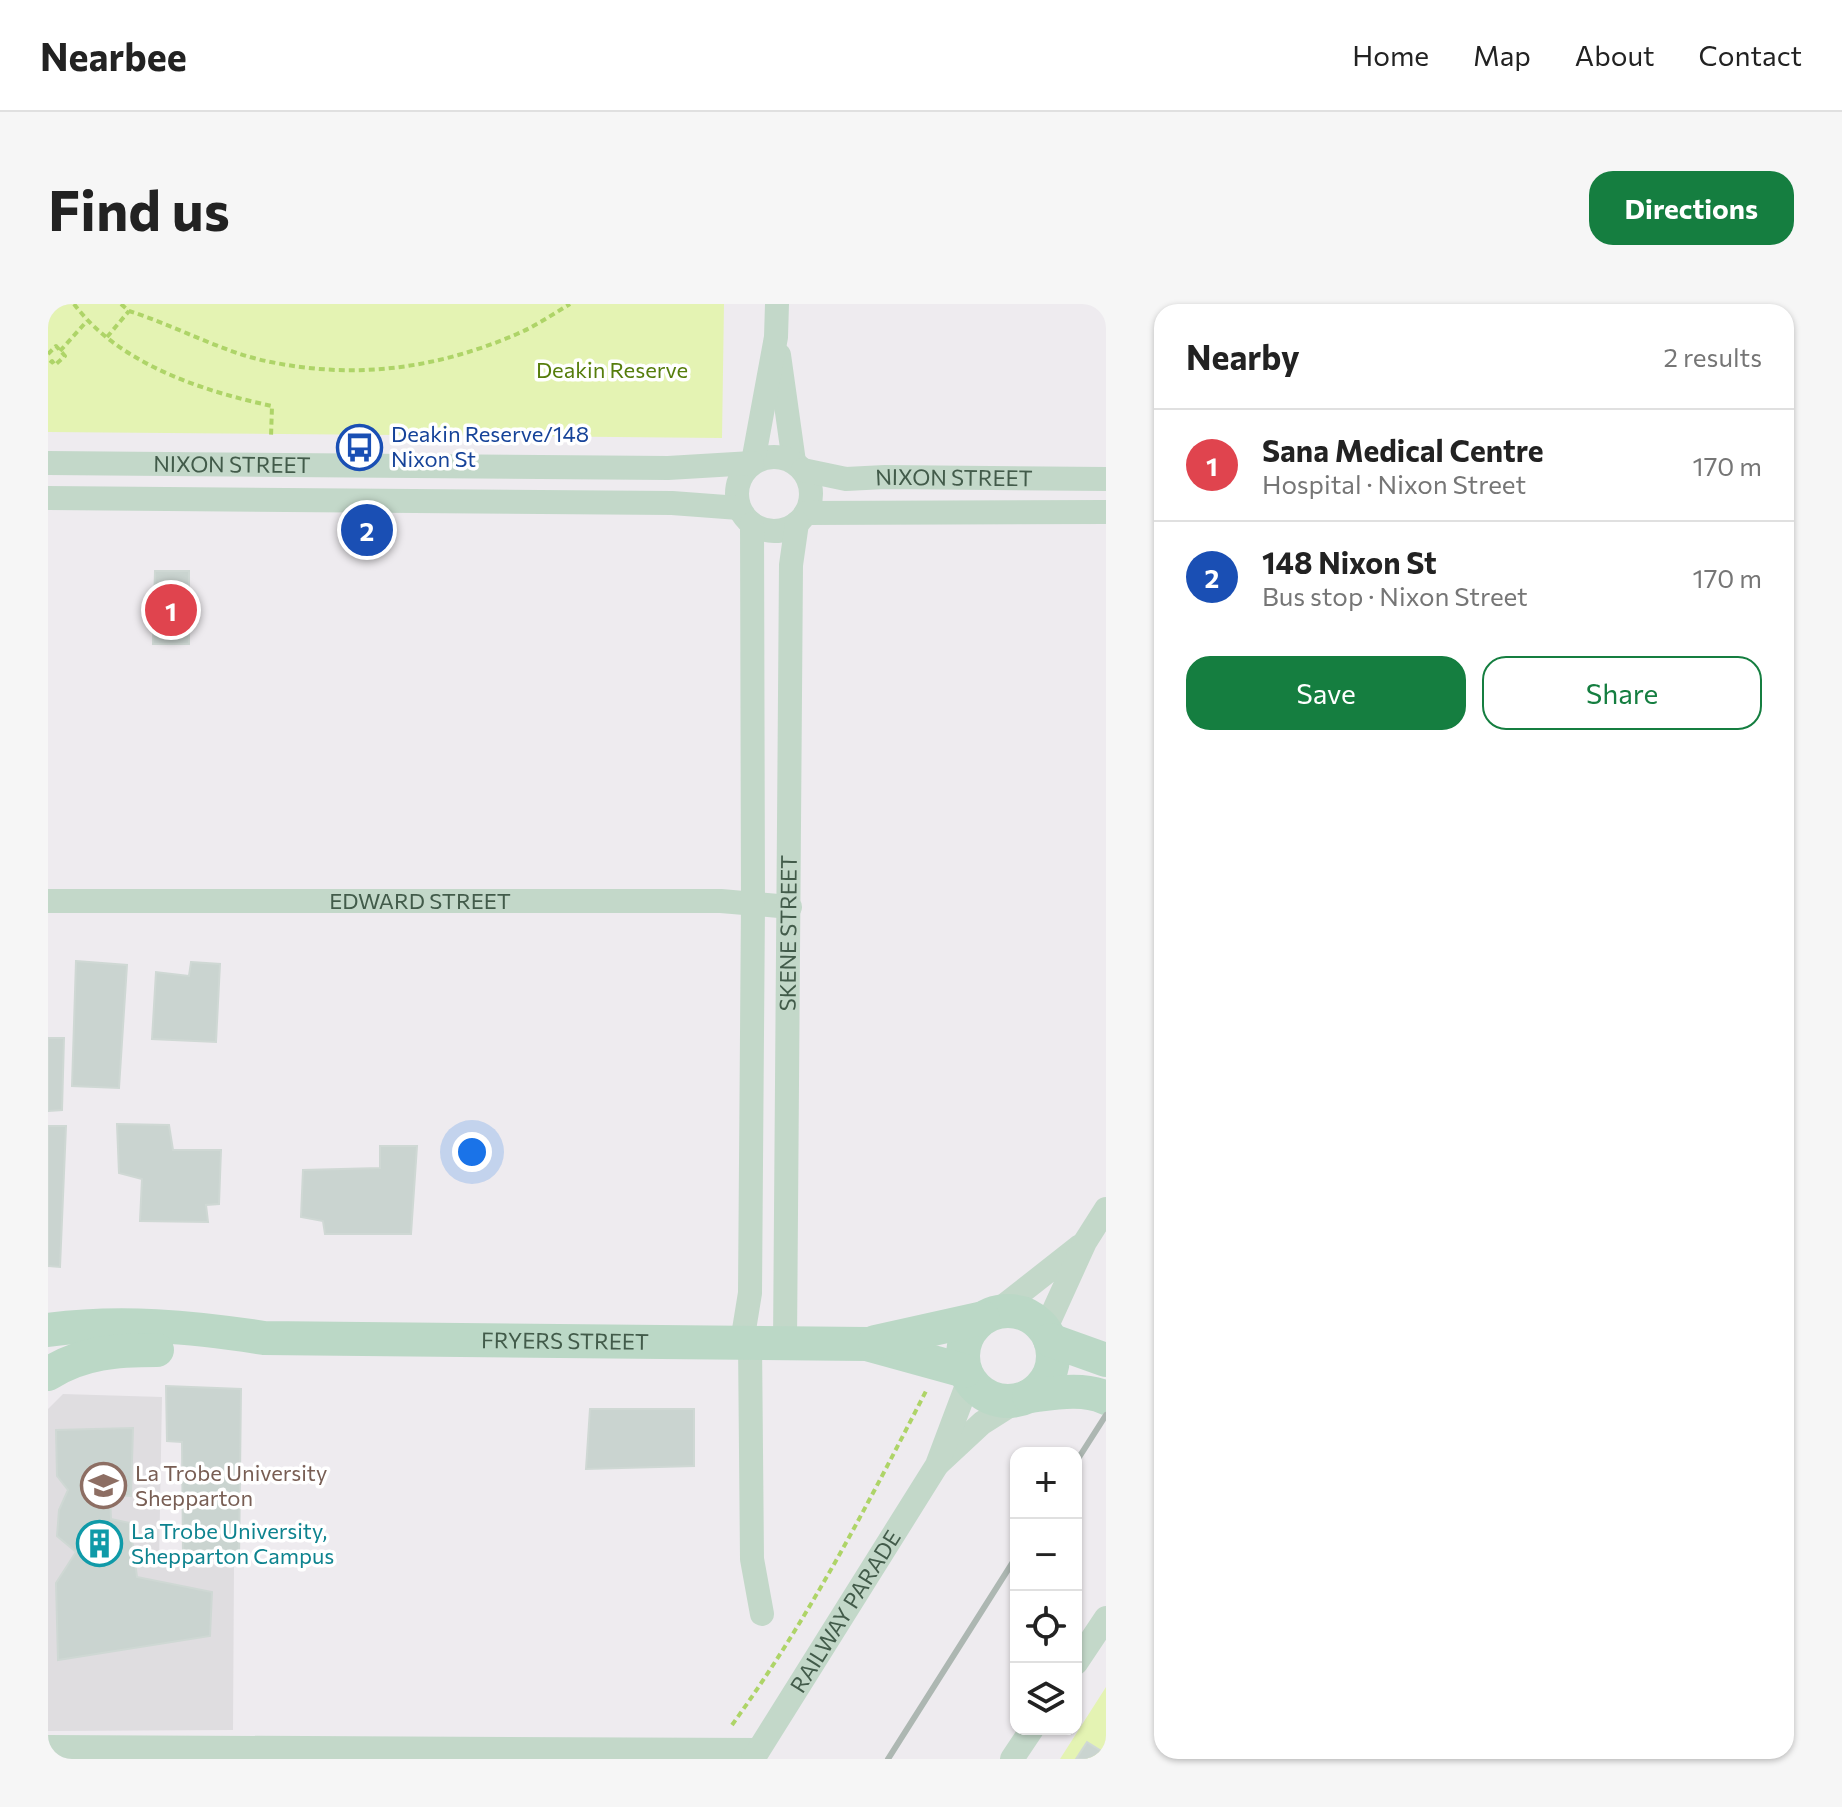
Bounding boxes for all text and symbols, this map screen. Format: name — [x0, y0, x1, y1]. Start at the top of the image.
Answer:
text: Nearbee — [40, 32, 187, 79]
text: Home — [1352, 38, 1429, 72]
text: Map — [1473, 38, 1531, 72]
text: About — [1575, 38, 1655, 72]
text: Contact — [1699, 38, 1802, 72]
button: Directions — [1589, 171, 1794, 245]
text: Find us — [48, 174, 230, 243]
text: Nearby — [1186, 335, 1300, 377]
text: 2 results — [1664, 341, 1762, 372]
park label: Deakin Reserve — [536, 356, 688, 383]
place label: Deakin Reserve/148 Nixon St — [391, 420, 589, 472]
bus stop icon: Deakin Reserve/148 Nixon St — [336, 423, 384, 471]
text: Sana Medical Centre — [1262, 431, 1543, 468]
street label: NIXON STREET — [153, 450, 311, 478]
text: 1 — [1206, 450, 1218, 481]
text: 170 m — [1693, 450, 1762, 481]
street label: NIXON STREET — [875, 463, 1033, 491]
text: Hospital · Nixon Street — [1262, 468, 1526, 499]
pin: 2 — [341, 500, 393, 560]
text: 148 Nixon St — [1262, 543, 1437, 580]
text: 2 — [1205, 562, 1219, 593]
text: 170 m — [1693, 562, 1762, 593]
pin: 1 — [145, 580, 197, 640]
text: Bus stop · Nixon Street — [1262, 580, 1528, 611]
button: Save — [1186, 656, 1466, 730]
button: Share — [1482, 656, 1762, 730]
street label: SKENE STREET — [774, 855, 802, 1011]
street label: EDWARD STREET — [329, 887, 511, 914]
your location — [452, 1132, 492, 1172]
street label: FRYERS STREET — [481, 1326, 649, 1355]
map controls — [1010, 1447, 1082, 1735]
button: + — [1010, 1447, 1082, 1519]
place label: La Trobe University Shepparton — [135, 1459, 327, 1511]
school or university icon: La Trobe University Shepparton — [80, 1462, 128, 1510]
place label: La Trobe University, Shepparton Campus — [131, 1517, 334, 1569]
button: − — [1010, 1519, 1082, 1591]
building icon: La Trobe University, Shepparton Campus — [76, 1520, 124, 1568]
street label: RAILWAY PARADE — [784, 1525, 906, 1698]
button: locate — [1010, 1591, 1082, 1663]
button: layers — [1010, 1663, 1082, 1735]

